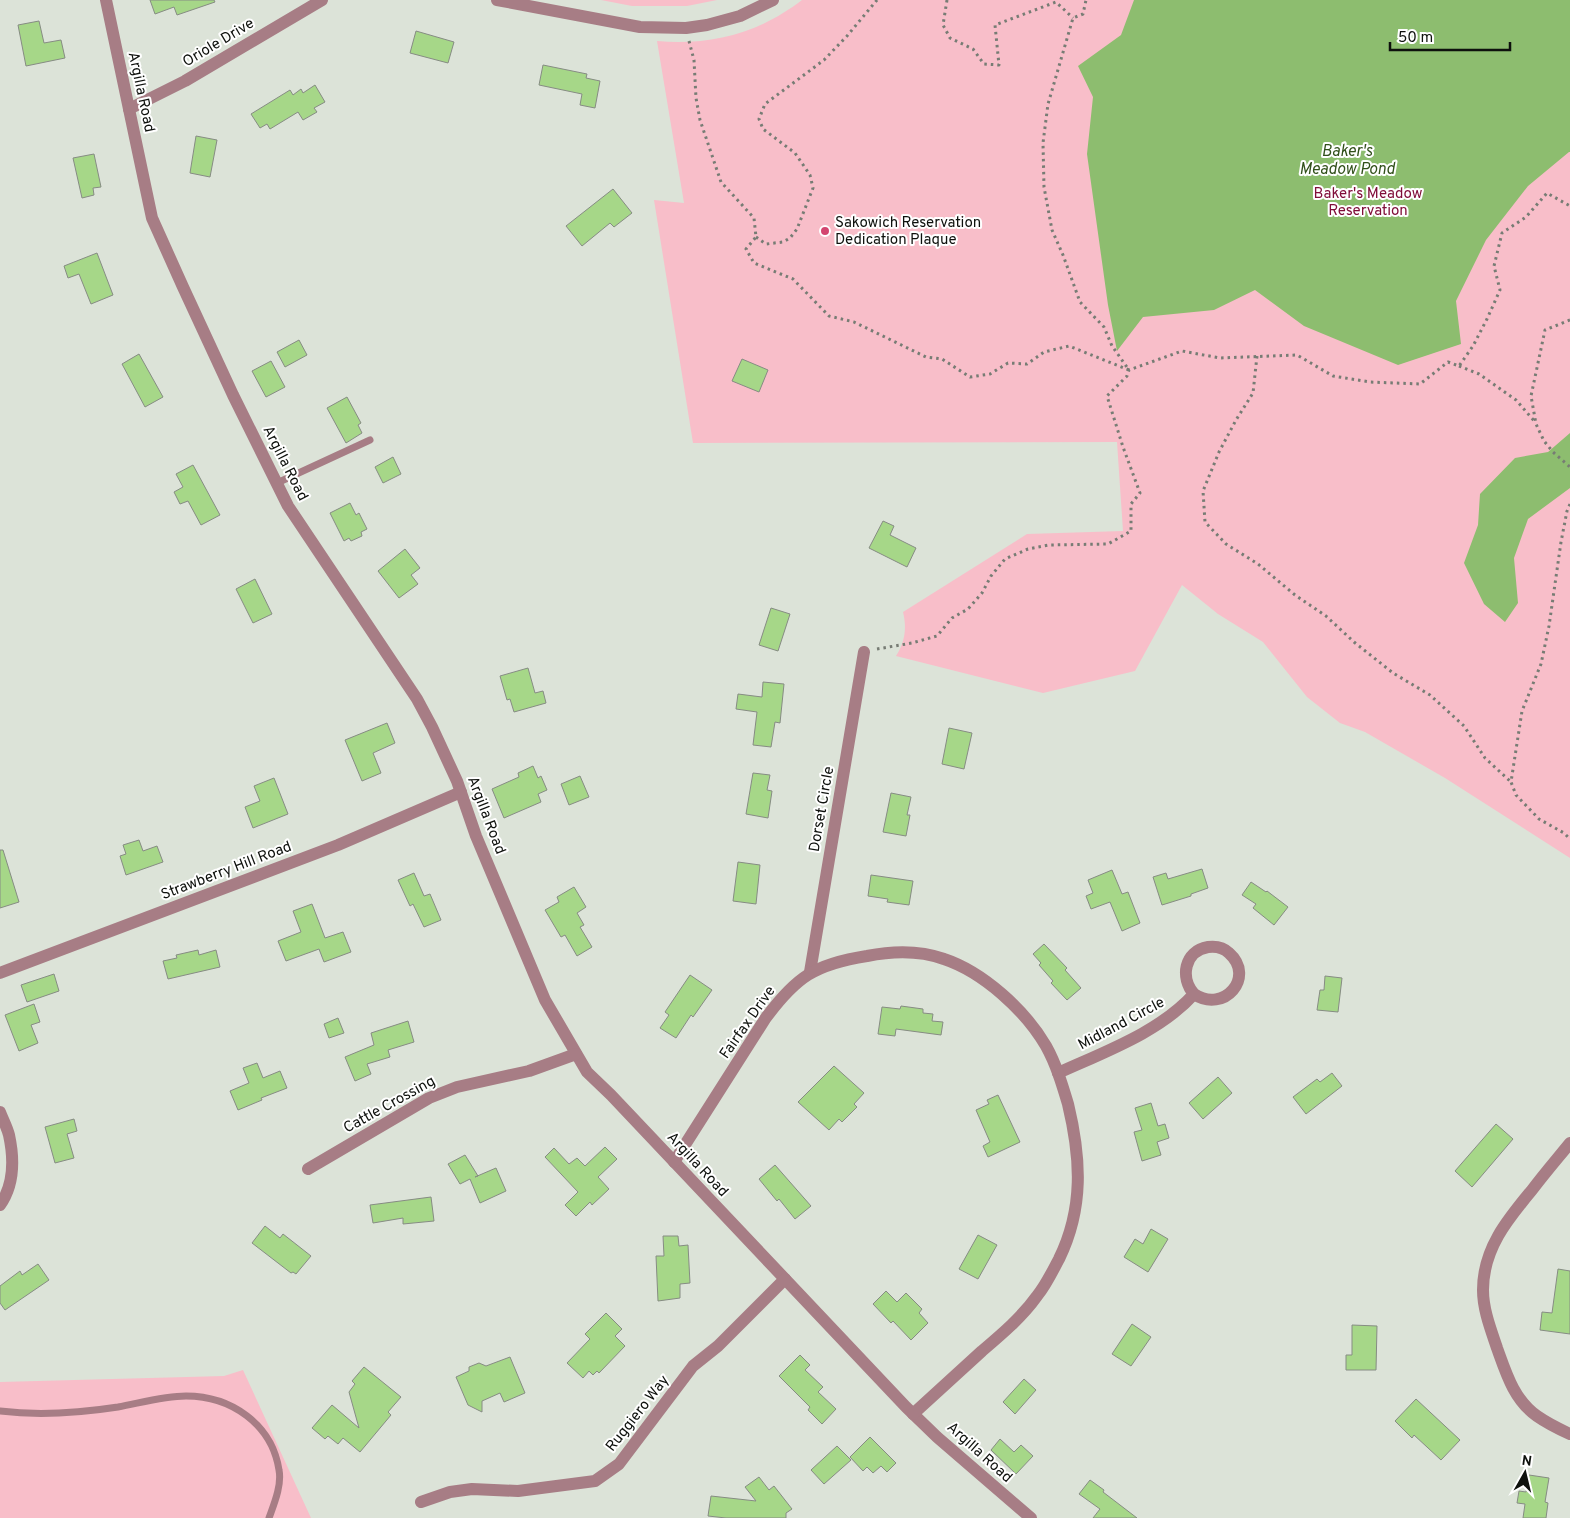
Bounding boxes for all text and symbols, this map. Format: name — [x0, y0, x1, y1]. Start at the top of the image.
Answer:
street label: Oriole Drive — [180, 15, 258, 72]
scale bar — [1390, 20, 1510, 52]
text: 50 m — [1398, 29, 1433, 48]
street label: Argilla Road — [123, 50, 158, 134]
water label: Baker's Meadow Pond — [1299, 142, 1396, 180]
park label: Baker's Meadow Reservation — [1314, 185, 1423, 221]
place label: Sakowich Reservation Dedication Plaque — [835, 214, 981, 250]
marker: Sakowich Reservation Dedication Plaque — [819, 225, 831, 237]
street label: Argilla Road — [258, 423, 312, 504]
street label: Dorset Circle — [806, 765, 839, 854]
street label: Argilla Road — [462, 774, 509, 857]
street label: Strawberry Hill Road — [159, 838, 295, 905]
street label: Fairfax Drive — [716, 983, 780, 1063]
street label: Midland Circle — [1075, 994, 1168, 1055]
street label: Cattle Crossing — [340, 1072, 439, 1138]
street label: Argilla Road — [662, 1129, 732, 1201]
street label: Ruggiero Way — [602, 1372, 674, 1456]
street label: Argilla Road — [942, 1419, 1016, 1488]
north arrow — [1500, 1448, 1550, 1498]
text: N — [1520, 1452, 1533, 1471]

